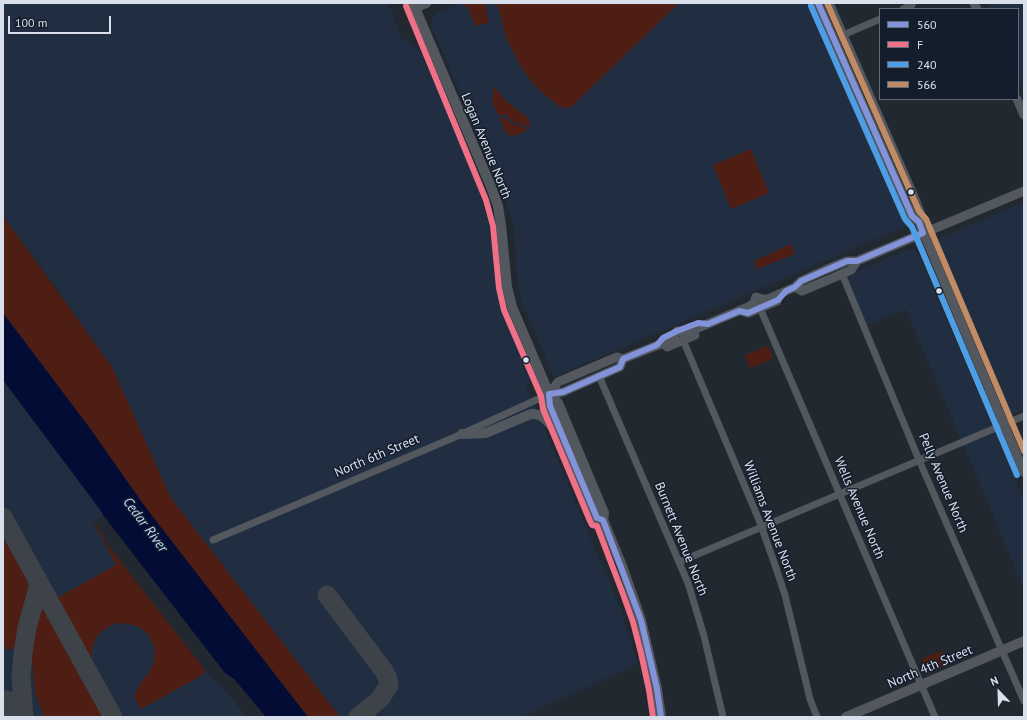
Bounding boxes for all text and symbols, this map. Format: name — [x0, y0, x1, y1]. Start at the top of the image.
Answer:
scale bar — [10, 8, 113, 34]
legend — [879, 8, 1019, 100]
text: 100 m — [15, 15, 48, 30]
text: 560 — [917, 17, 937, 32]
text: F — [917, 37, 923, 52]
text: 240 — [917, 57, 937, 72]
text: 566 — [917, 77, 937, 92]
street label: Logan Avenue North — [458, 91, 514, 201]
unlabelled marker — [906, 187, 916, 197]
unlabelled marker — [934, 286, 944, 296]
unlabelled marker — [521, 355, 531, 365]
street label: North 6th Street — [332, 431, 422, 481]
street label: Pelly Avenue North — [915, 431, 971, 535]
street label: Wells Avenue North — [830, 455, 888, 561]
street label: Williams Avenue North — [740, 459, 800, 583]
street label: Burnett Avenue North — [651, 480, 711, 598]
water label: Cedar River — [119, 494, 171, 556]
street label: North 4th Street — [885, 642, 975, 692]
north arrow — [979, 672, 1019, 712]
text: N — [988, 673, 1000, 689]

